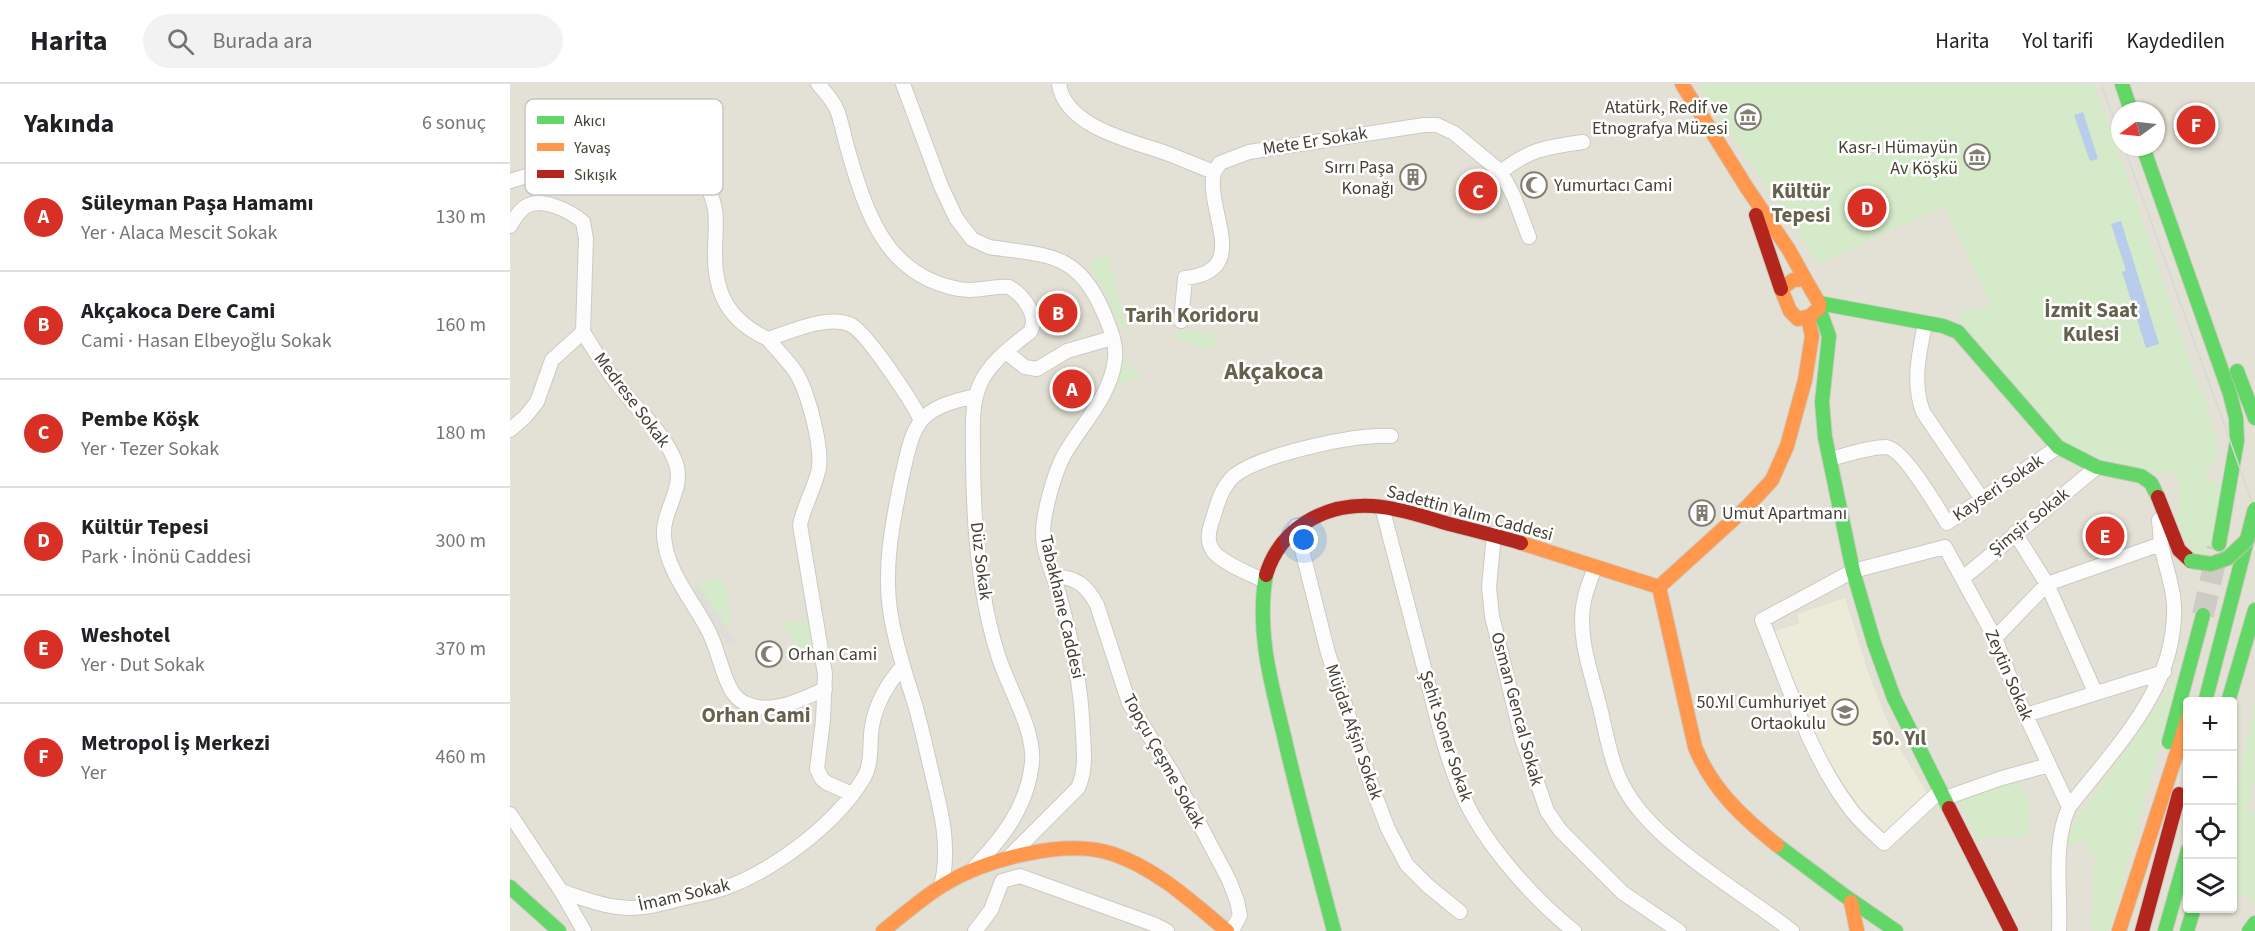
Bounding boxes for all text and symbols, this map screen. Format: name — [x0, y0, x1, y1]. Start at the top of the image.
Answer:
search box — [143, 14, 563, 68]
text: Harita — [30, 21, 107, 61]
icon: search — [164, 25, 197, 58]
text: Burada ara — [212, 25, 313, 57]
text: Harita — [1935, 26, 1989, 56]
text: Yol tarifi — [2022, 26, 2093, 56]
text: Kaydedilen — [2126, 26, 2225, 56]
place label: Atatürk, Redif ve Etnografya Müzesi — [1592, 95, 1728, 141]
legend — [525, 99, 723, 195]
museum icon: Atatürk, Redif ve Etnografya Müzesi — [1733, 102, 1763, 132]
north arrow — [2111, 102, 2165, 156]
pin: F — [2176, 102, 2216, 147]
text: Yakında — [24, 105, 114, 142]
text: 6 sonuç — [422, 109, 486, 137]
text: Akıcı — [574, 110, 606, 132]
street label: Mete Er Sokak — [1261, 120, 1369, 162]
place label: Kasr-ı Hümayün Av Köşkü — [1838, 135, 1958, 181]
text: Yavaş — [573, 137, 611, 159]
museum icon: Kasr-ı Hümayün Av Köşkü — [1962, 142, 1992, 172]
place label: Sırrı Paşa Konağı — [1324, 155, 1394, 201]
building icon: Sırrı Paşa Konağı — [1398, 162, 1428, 192]
text: Sıkışık — [574, 164, 617, 186]
pin: C — [1458, 168, 1498, 214]
mosque icon: Yumurtacı Cami — [1519, 170, 1549, 200]
place label: Yumurtacı Cami — [1553, 173, 1672, 198]
district label: Kültür Tepesi — [1772, 176, 1831, 230]
pin: D — [1848, 186, 1886, 230]
text: Süleyman Paşa Hamamı — [81, 187, 314, 219]
text: A — [38, 203, 49, 231]
text: 130 m — [436, 203, 486, 231]
text: Yer · Alaca Mescit Sokak — [81, 219, 277, 247]
pin: B — [1038, 290, 1078, 336]
text: Akçakoca Dere Cami — [81, 295, 275, 327]
district label: İzmit Saat Kulesi — [2044, 295, 2138, 349]
district label: Tarih Koridoru — [1125, 300, 1259, 330]
text: B — [37, 311, 50, 339]
text: 160 m — [436, 311, 486, 339]
text: Cami · Hasan Elbeyoğlu Sokak — [81, 327, 332, 355]
street label: Medrese Sokak — [588, 347, 676, 453]
district label: Akçakoca — [1223, 354, 1324, 389]
pin: A — [1052, 366, 1092, 412]
text: Pembe Köşk — [81, 403, 199, 435]
text: C — [38, 419, 49, 447]
text: 180 m — [436, 419, 486, 447]
text: Yer · Tezer Sokak — [81, 435, 219, 463]
street label: Kayseri Sokak — [1948, 448, 2048, 528]
street label: Sadettin Yalım Caddesi — [1384, 479, 1556, 547]
street label: Şimşir Sokak — [1983, 482, 2075, 562]
building icon: Umut Apartmanı — [1687, 498, 1717, 528]
place label: Umut Apartmanı — [1722, 501, 1847, 526]
text: Kültür Tepesi — [81, 511, 209, 543]
pin: E — [2086, 514, 2124, 558]
street label: Düz Sokak — [964, 521, 998, 601]
your location — [1289, 525, 1318, 554]
text: D — [37, 527, 50, 555]
text: 300 m — [436, 527, 486, 555]
street label: Tabakhane Caddesi — [1033, 533, 1091, 681]
text: Park · İnönü Caddesi — [81, 543, 251, 571]
text: Weshotel — [81, 619, 170, 651]
street label: Zeytin Sokak — [1979, 626, 2039, 725]
street label: Osman Gencal Sokak — [1484, 629, 1550, 789]
text: E — [38, 635, 49, 663]
text: 370 m — [436, 635, 486, 663]
mosque icon: Orhan Cami — [754, 639, 784, 669]
place label: Orhan Cami — [788, 642, 877, 667]
text: Yer · Dut Sokak — [81, 651, 205, 679]
street label: Müjdat Afşin Sokak — [1319, 661, 1389, 803]
street label: Şehit Soner Sokak — [1413, 667, 1479, 805]
street label: Topçu Çeşme Sokak — [1117, 689, 1211, 833]
place label: 50.Yıl Cumhuriyet Ortaokulu — [1697, 690, 1826, 736]
school or university icon: 50.Yıl Cumhuriyet Ortaokulu — [1830, 697, 1860, 727]
map controls — [2183, 697, 2237, 913]
button: + — [2183, 697, 2237, 751]
district label: Orhan Cami — [701, 700, 811, 730]
district label: 50. Yıl — [1872, 723, 1926, 753]
text: Metropol İş Merkezi — [81, 727, 270, 759]
text: F — [38, 743, 49, 771]
text: 460 m — [436, 743, 486, 771]
button: − — [2183, 751, 2237, 805]
text: Yer — [81, 759, 107, 787]
button: locate — [2183, 805, 2237, 859]
button: layers — [2183, 859, 2237, 913]
street label: İmam Sokak — [636, 872, 732, 918]

